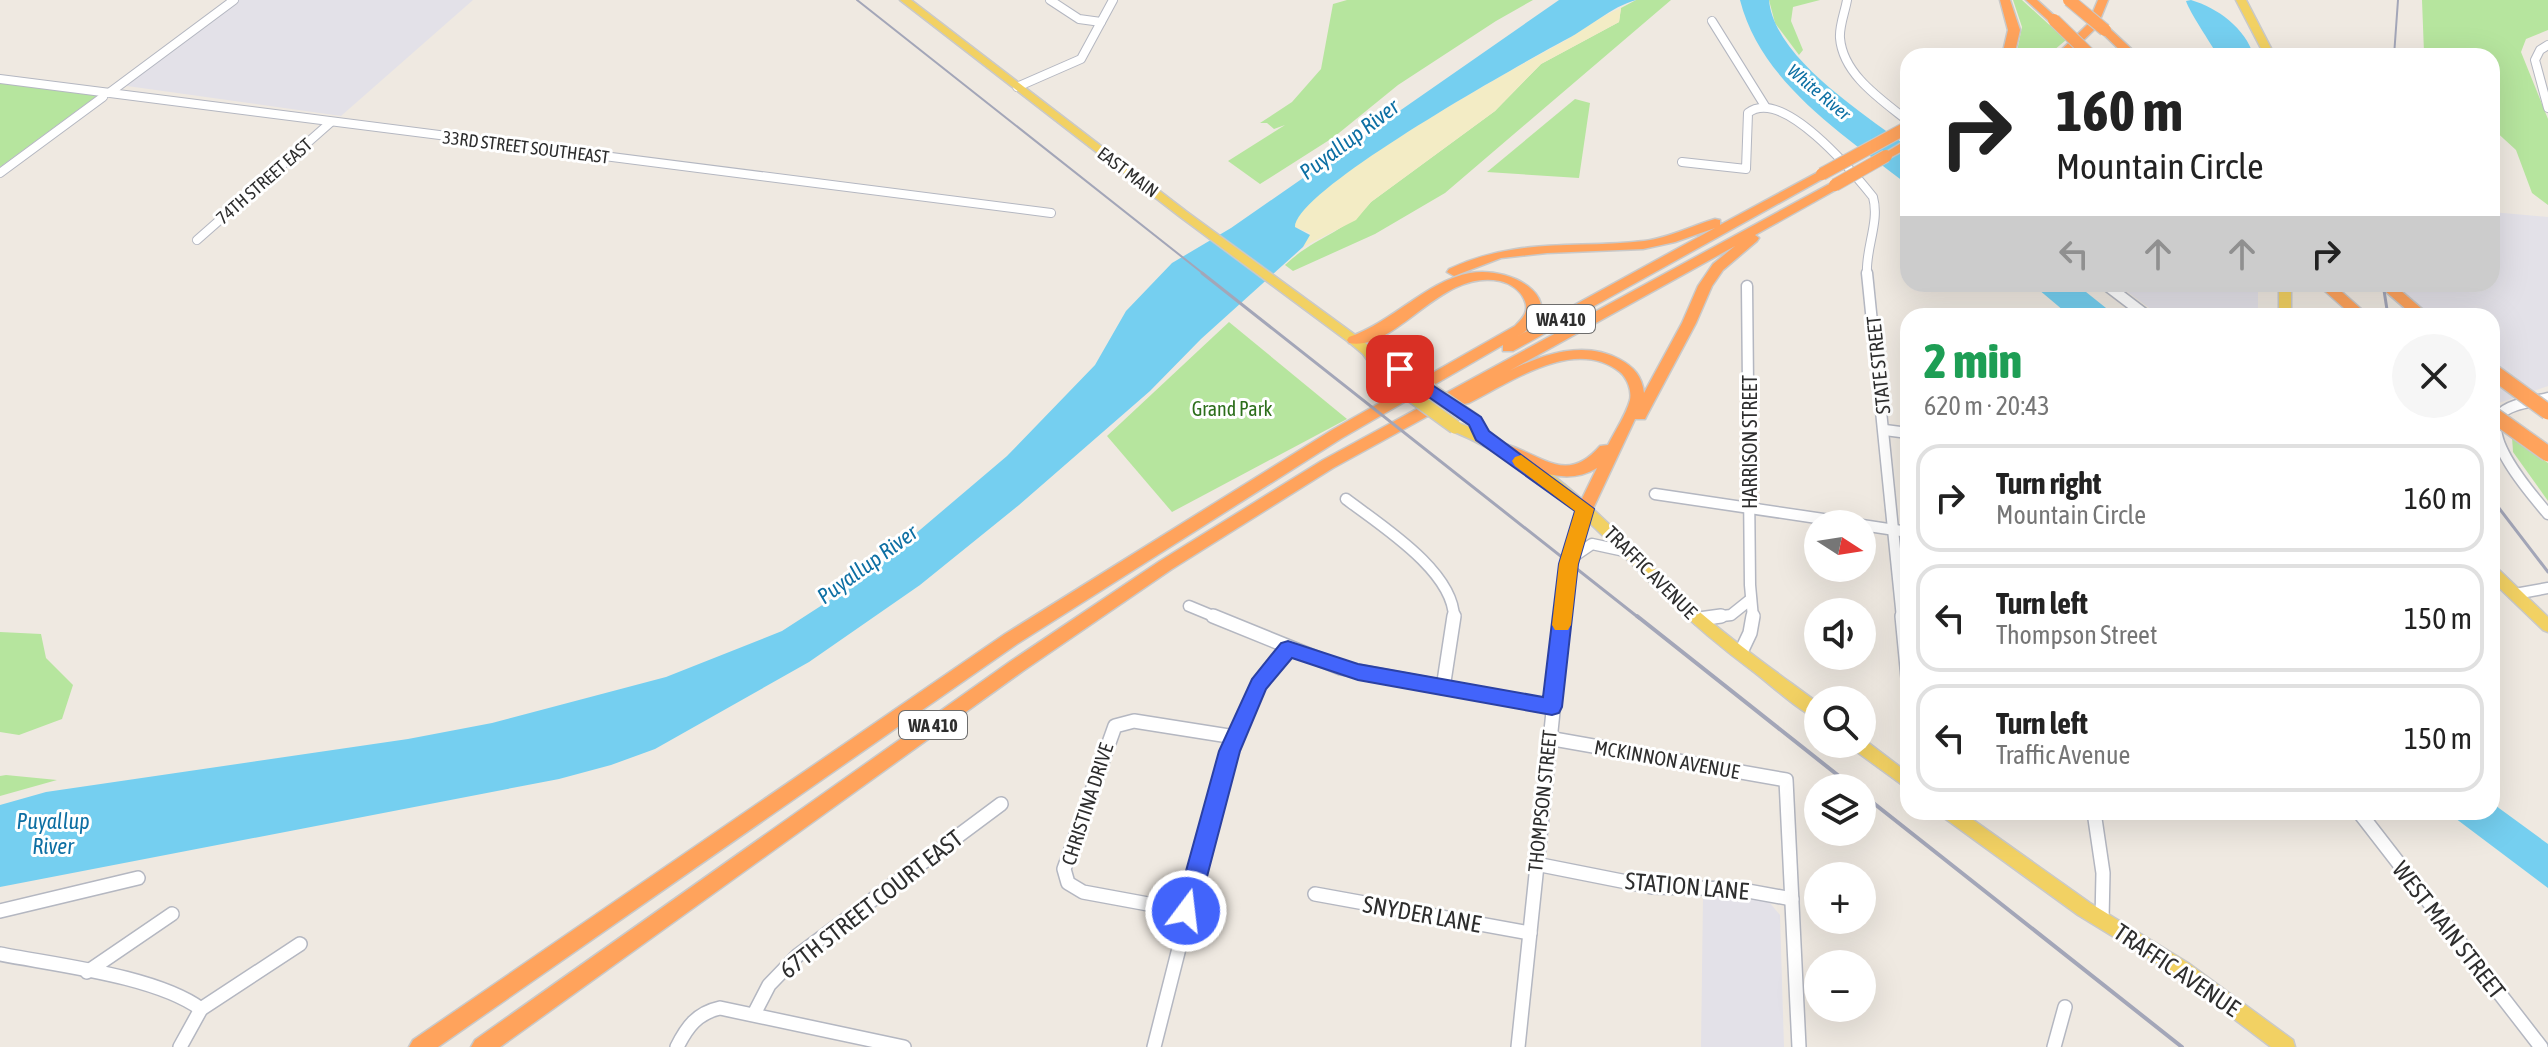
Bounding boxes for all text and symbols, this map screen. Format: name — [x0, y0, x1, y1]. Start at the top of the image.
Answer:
water label: White River — [1783, 60, 1855, 125]
text: 160 m — [2056, 79, 2183, 143]
icon: right — [1924, 80, 2028, 184]
water label: Puyallup River — [1294, 92, 1405, 185]
street label: 33RD STREET SOUTHEAST — [442, 126, 611, 168]
street label: 74TH STREET EAST — [212, 134, 316, 228]
street label: EAST MAIN — [1094, 142, 1162, 202]
text: Mountain Circle — [2056, 145, 2264, 187]
icon: left — [2052, 232, 2096, 276]
icon: ahead — [2136, 232, 2180, 276]
icon: ahead — [2220, 232, 2264, 276]
icon: right — [2304, 232, 2348, 276]
road number: WA 410 — [1527, 305, 1595, 333]
street label: STATE STREET — [1861, 315, 1895, 415]
text: 2 min — [1924, 333, 2022, 388]
button: close — [2392, 334, 2476, 418]
pin — [1366, 335, 1434, 403]
icon: arrive — [1378, 347, 1422, 391]
street label: HARRISON STREET — [1738, 375, 1761, 509]
text: 620 m · 20:43 — [1924, 391, 2050, 421]
park label: Grand Park — [1192, 397, 1273, 420]
text: Turn right — [1996, 466, 2102, 500]
icon: right — [1928, 476, 1972, 520]
text: 160 m — [2404, 481, 2472, 515]
text: Mountain Circle — [1996, 500, 2146, 530]
north arrow — [1804, 510, 1876, 582]
map controls — [1804, 510, 1876, 1022]
water label: Puyallup River — [812, 518, 923, 609]
street label: TRAFFIC AVENUE — [1600, 521, 1702, 623]
text: Turn left — [1996, 586, 2088, 620]
icon: left — [1928, 596, 1972, 640]
button: sound — [1804, 598, 1876, 670]
text: 150 m — [2404, 601, 2472, 635]
text: Thompson Street — [1996, 620, 2157, 650]
button: search — [1804, 686, 1876, 758]
text: Turn left — [1996, 706, 2088, 740]
road number: WA 410 — [899, 711, 967, 739]
icon: left — [1928, 716, 1972, 760]
text: 150 m — [2404, 721, 2472, 755]
street label: THOMPSON STREET — [1523, 729, 1561, 873]
street label: MCKINNON AVENUE — [1593, 735, 1742, 783]
street label: CHRISTINA DRIVE — [1056, 740, 1118, 868]
text: Traffic Avenue — [1996, 740, 2130, 770]
button: layers — [1804, 774, 1876, 846]
water label: Puyallup River — [16, 808, 90, 859]
street label: 67TH STREET COURT EAST — [774, 824, 968, 984]
street label: WEST MAIN STREET — [2387, 856, 2511, 1004]
button: + — [1804, 862, 1876, 934]
street label: STATION LANE — [1624, 867, 1750, 905]
position arrow — [1144, 869, 1228, 953]
street label: SNYDER LANE — [1361, 890, 1483, 938]
street label: TRAFFIC AVENUE — [2109, 918, 2245, 1022]
button: − — [1804, 950, 1876, 1022]

